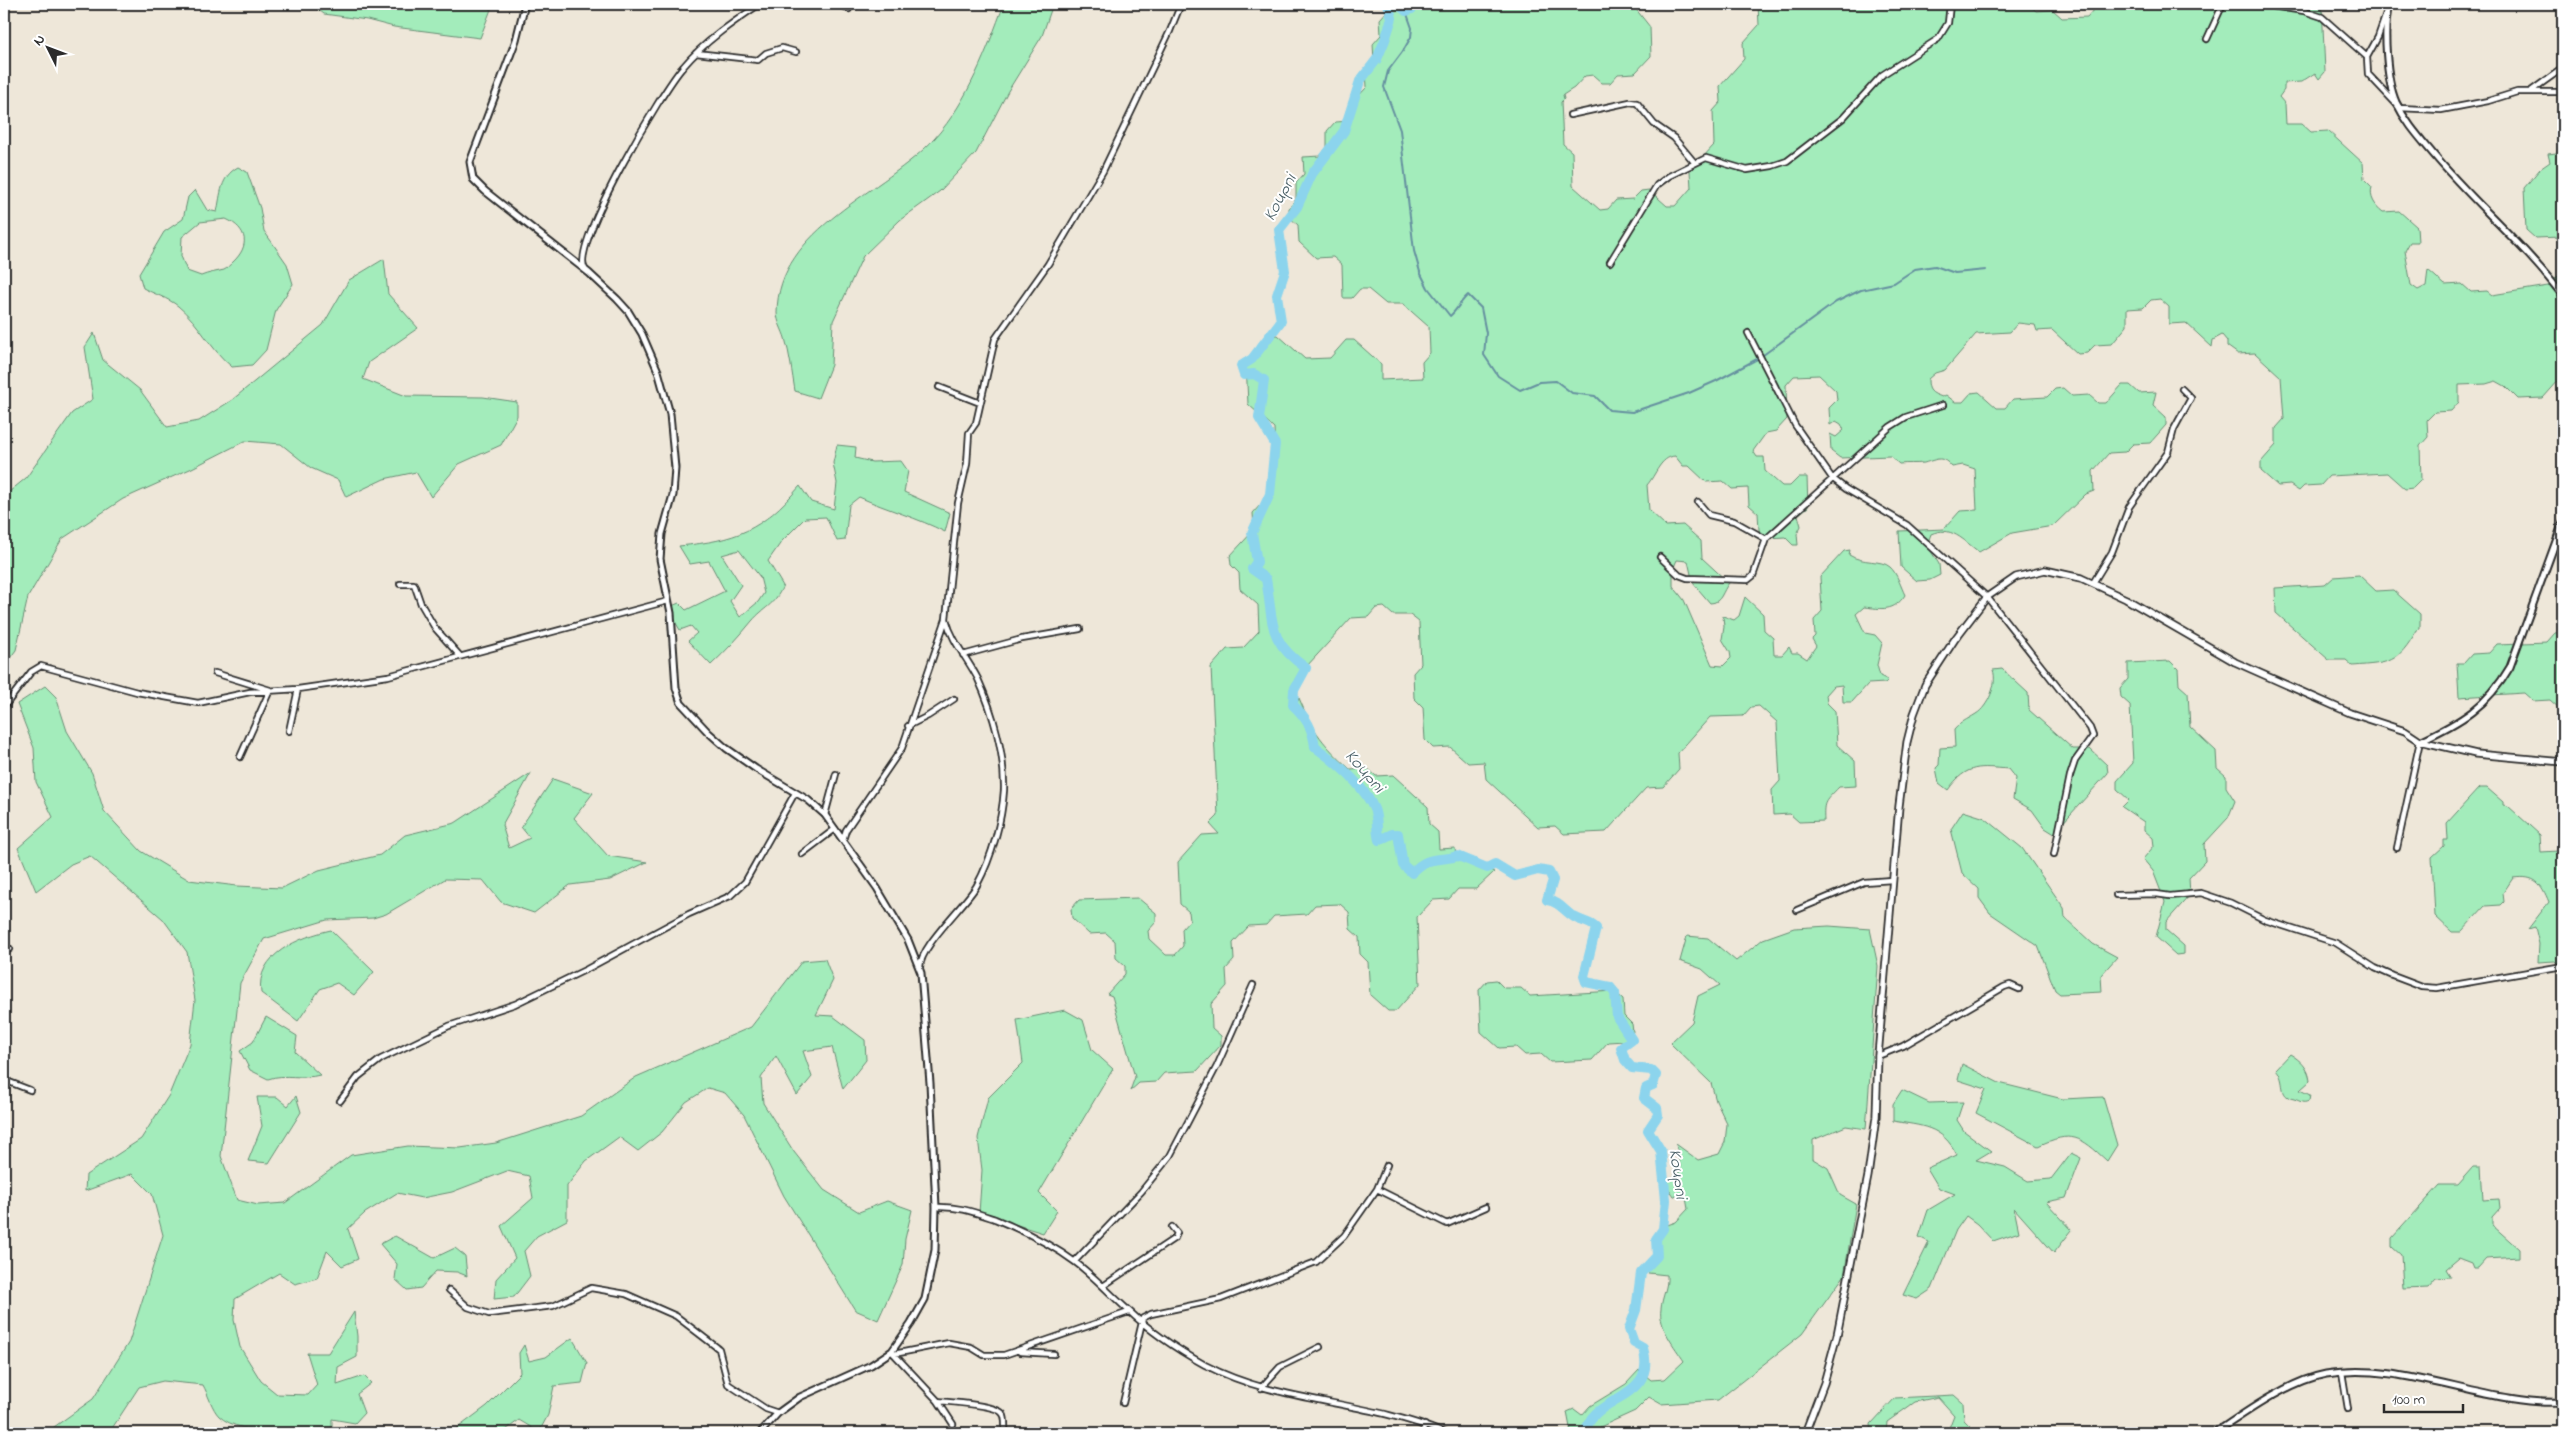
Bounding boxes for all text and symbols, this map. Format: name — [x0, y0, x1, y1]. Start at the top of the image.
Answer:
north arrow — [22, 22, 72, 72]
text: N — [28, 30, 50, 51]
water label: Koupni — [1258, 168, 1305, 226]
water label: Koupni — [1338, 745, 1391, 801]
water label: Koupni — [1661, 1147, 1694, 1202]
scale bar — [2384, 1382, 2463, 1414]
text: 100 m — [2392, 1389, 2425, 1411]

